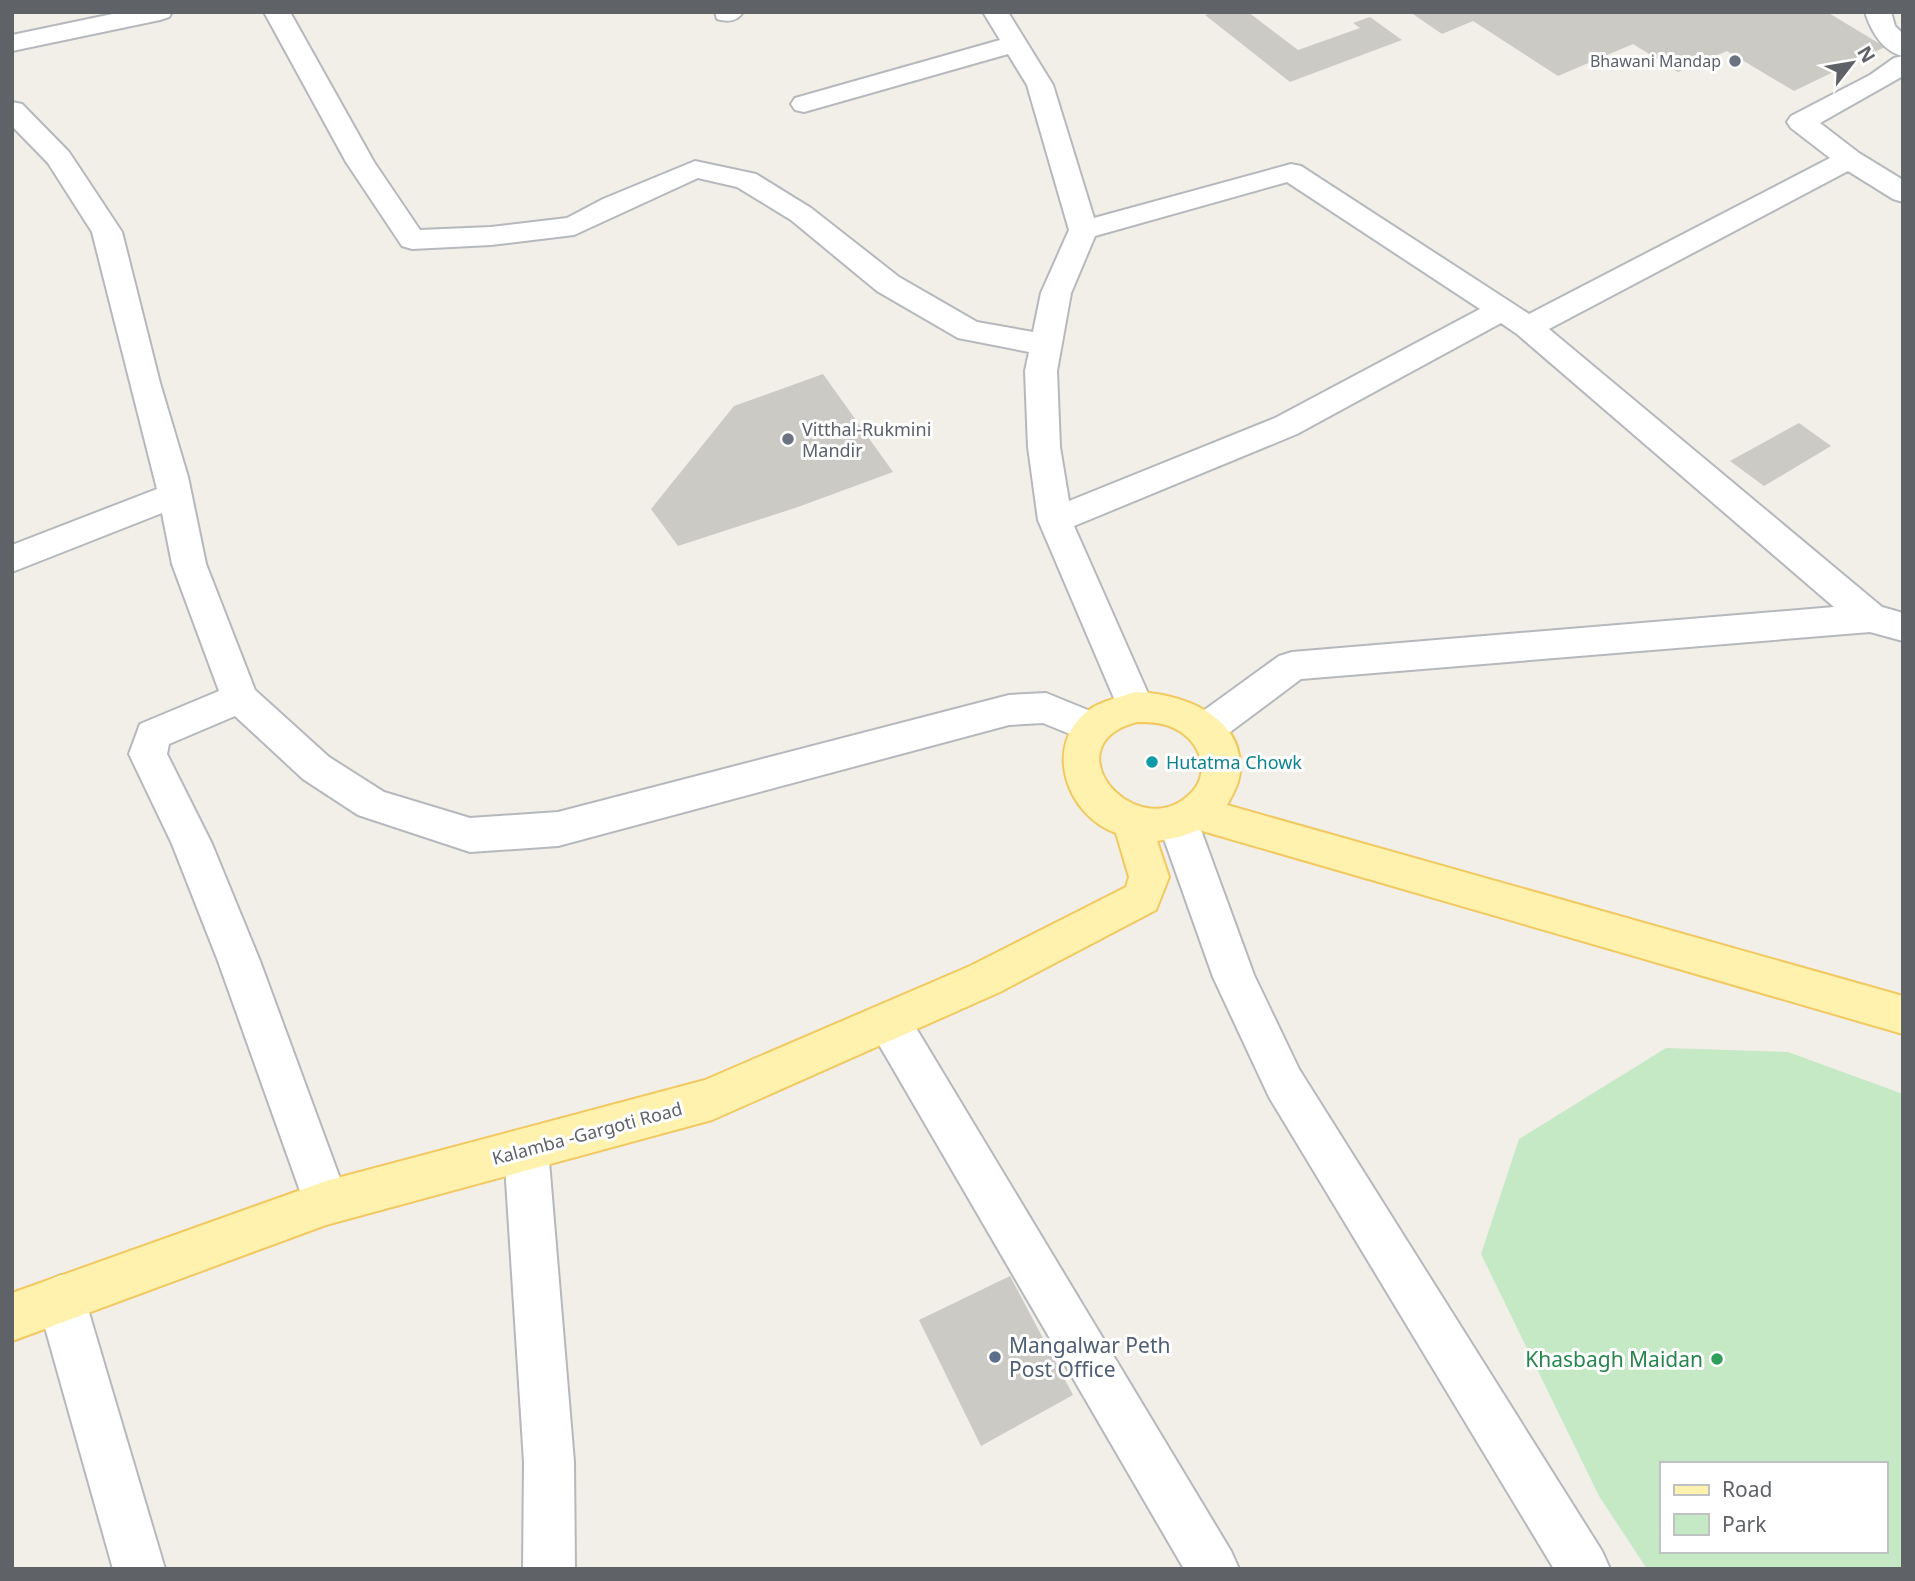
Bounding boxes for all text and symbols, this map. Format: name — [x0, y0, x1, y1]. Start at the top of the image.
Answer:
north arrow — [1817, 28, 1887, 98]
text: N — [1851, 41, 1882, 68]
place label: Bhawani Mandap — [1590, 50, 1721, 72]
marker: Bhawani Mandap — [1727, 53, 1743, 69]
place label: Vitthal-Rukmini Mandir — [802, 417, 931, 462]
marker: Vitthal-Rukmini Mandir — [780, 431, 796, 447]
place label: Hutatma Chowk — [1166, 750, 1302, 774]
marker: Hutatma Chowk — [1144, 754, 1160, 770]
street label: Kalamba -Gargoti Road — [489, 1096, 685, 1170]
place label: Mangalwar Peth Post Office — [1009, 1331, 1170, 1383]
place label: Khasbagh Maidan — [1525, 1345, 1703, 1373]
marker: Mangalwar Peth Post Office — [987, 1349, 1003, 1365]
marker: Khasbagh Maidan — [1709, 1351, 1725, 1367]
legend — [1660, 1462, 1887, 1553]
text: Road — [1722, 1475, 1772, 1503]
text: Park — [1722, 1510, 1767, 1538]

